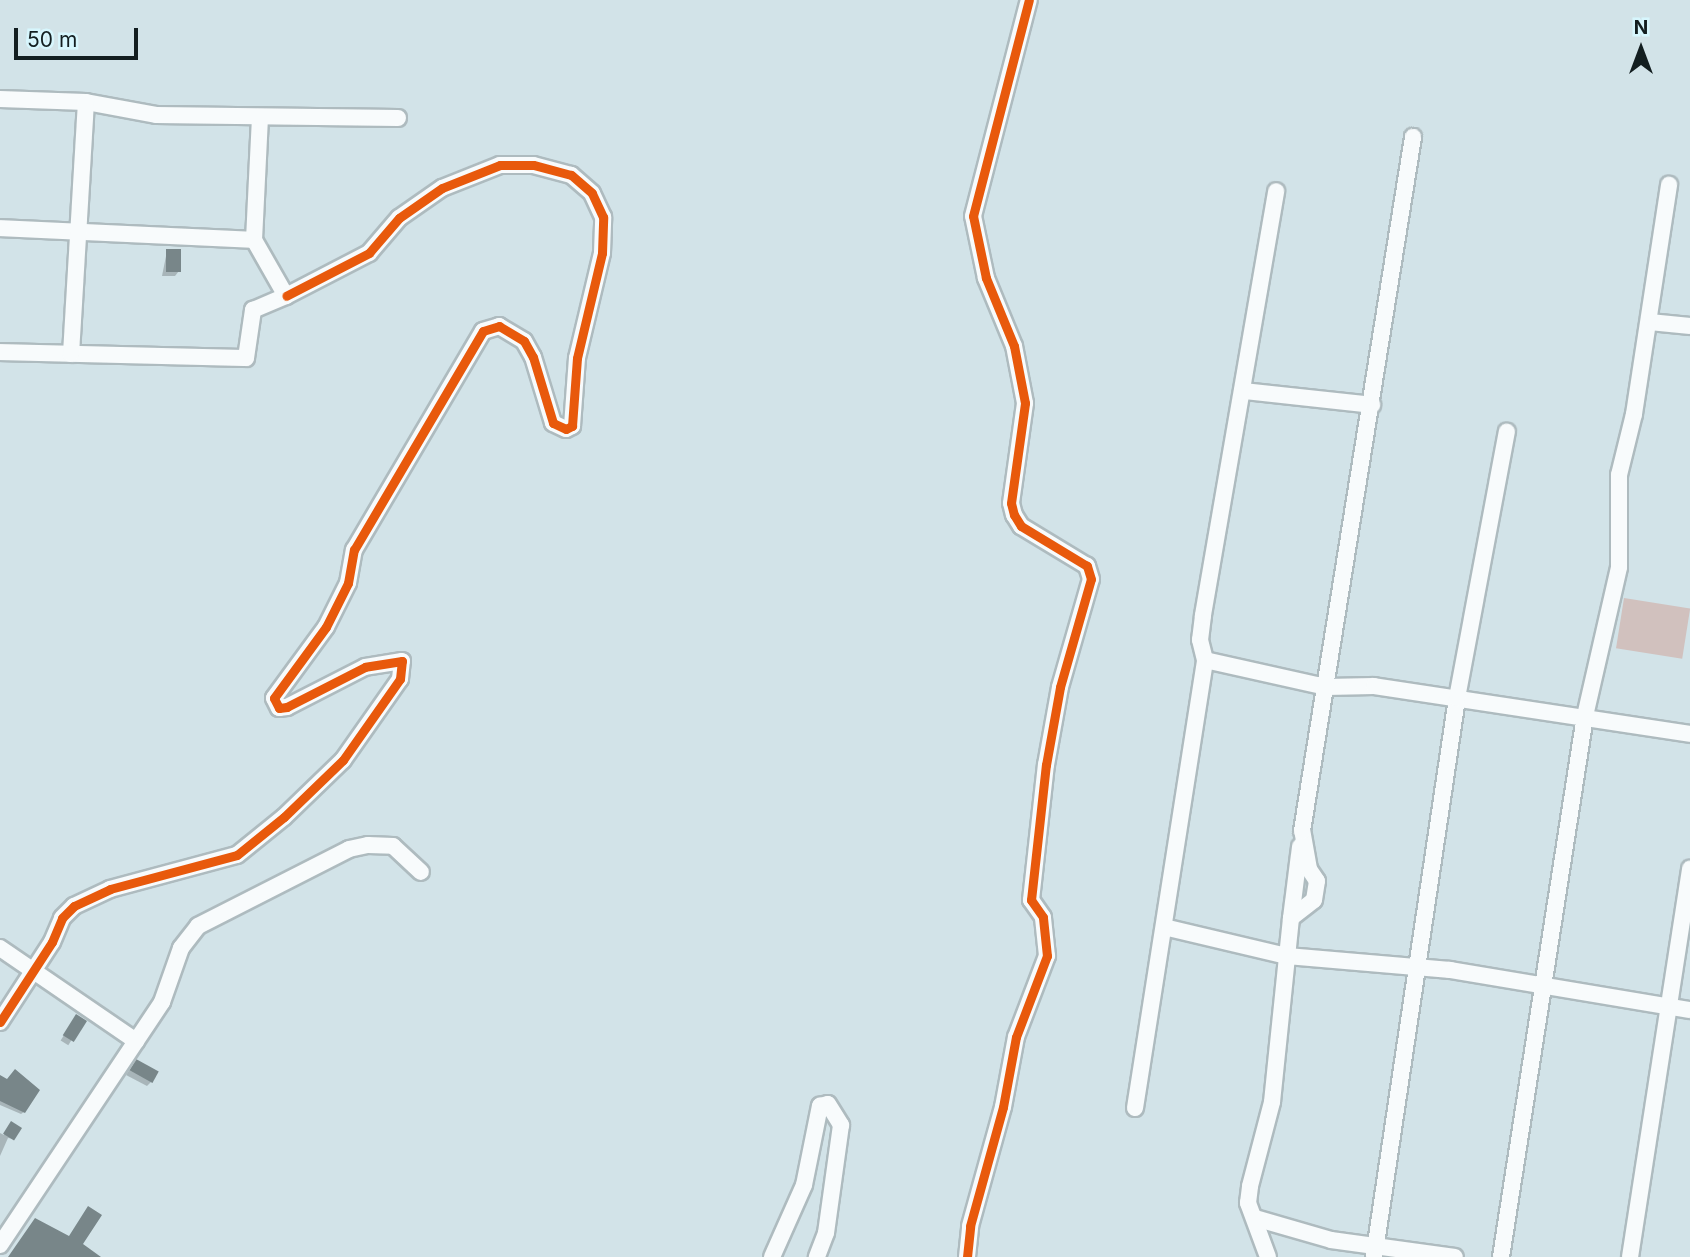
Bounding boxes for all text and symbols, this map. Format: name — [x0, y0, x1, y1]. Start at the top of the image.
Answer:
scale bar — [18, 14, 142, 58]
north arrow — [1606, 14, 1676, 84]
text: N — [1634, 16, 1648, 39]
text: 50 m — [27, 27, 77, 52]

